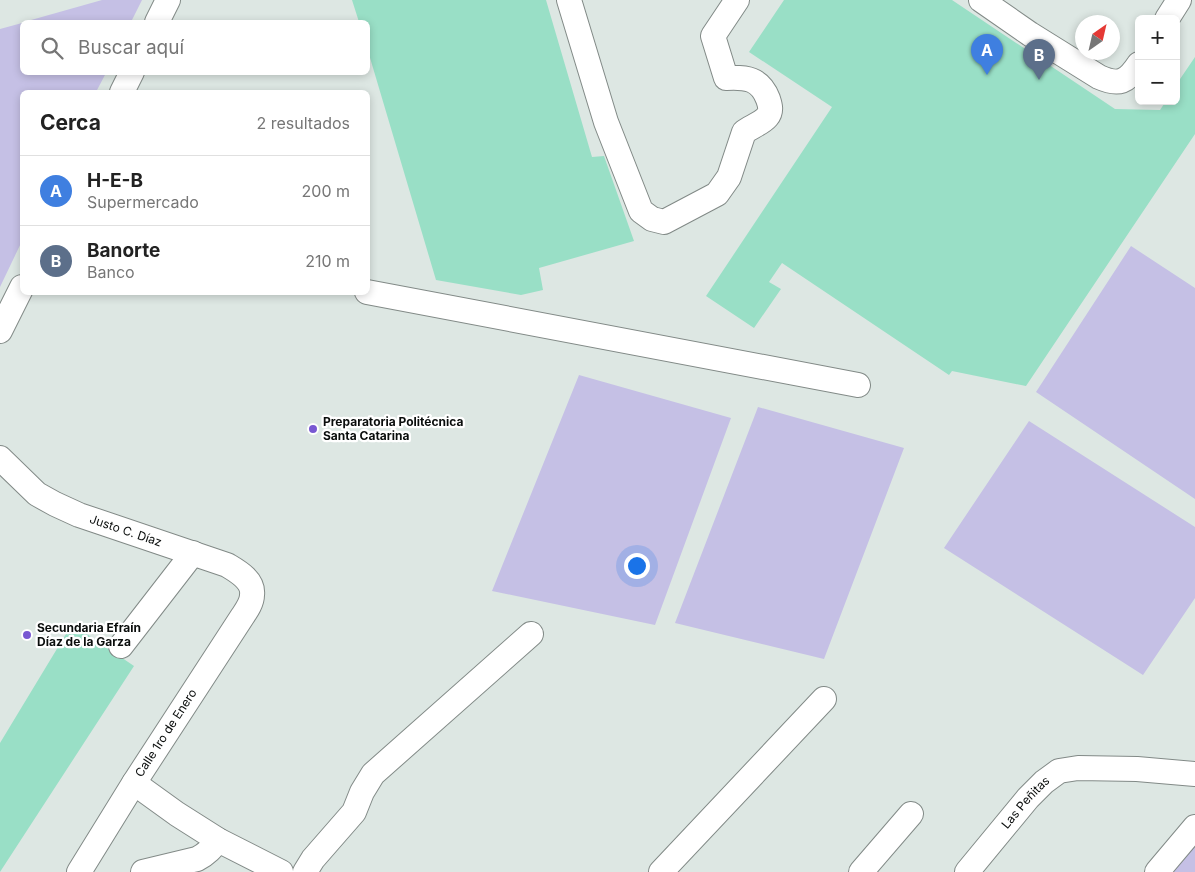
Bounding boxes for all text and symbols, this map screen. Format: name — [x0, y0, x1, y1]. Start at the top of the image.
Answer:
north arrow — [1075, 15, 1120, 60]
map controls — [1135, 15, 1180, 105]
button: + — [1135, 15, 1180, 60]
search box — [20, 20, 370, 75]
icon: search — [38, 34, 66, 62]
pin: A — [971, 34, 1003, 75]
text: Buscar aquí — [78, 36, 184, 59]
pin: B — [1023, 39, 1055, 80]
button: − — [1135, 60, 1180, 105]
text: Cerca — [40, 110, 101, 135]
text: 2 resultados — [257, 113, 350, 133]
text: H-E-B — [87, 169, 143, 192]
text: A — [50, 181, 62, 201]
text: 200 m — [302, 181, 350, 201]
text: Supermercado — [87, 192, 199, 212]
text: Banorte — [87, 239, 160, 262]
text: B — [51, 251, 61, 271]
text: 210 m — [305, 251, 350, 271]
text: Banco — [87, 262, 135, 282]
place label: Preparatoria Politécnica Santa Catarina — [323, 414, 463, 443]
marker: Preparatoria Politécnica Santa Catarina — [307, 423, 319, 435]
street label: Justo C. Díaz — [88, 511, 164, 549]
your location — [624, 553, 650, 579]
place label: Secundaria Efraín Díaz de la Garza — [37, 620, 141, 649]
marker: Secundaria Efraín Díaz de la Garza — [21, 629, 33, 641]
street label: Calle 1ro de Enero — [132, 686, 200, 780]
street label: Las Peñitas — [998, 773, 1052, 831]

